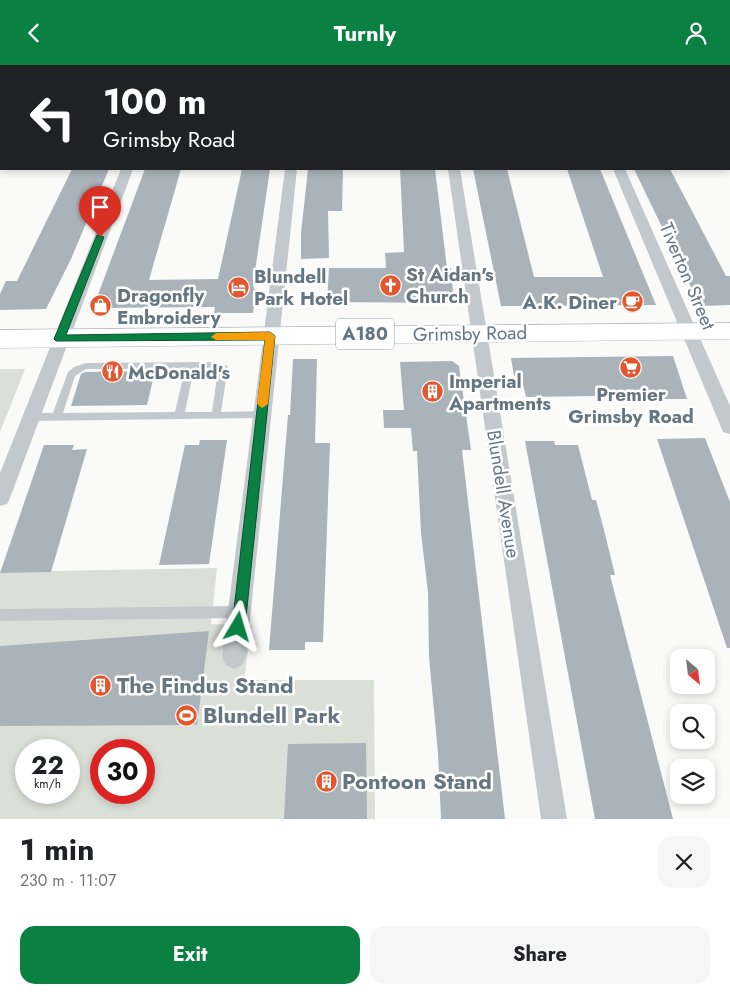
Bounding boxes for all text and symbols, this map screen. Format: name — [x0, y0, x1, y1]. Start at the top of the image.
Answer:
text: Turnly — [334, 17, 396, 49]
icon: back — [20, 19, 48, 47]
icon: person — [682, 19, 710, 47]
text: 100 m — [103, 77, 206, 127]
icon: left — [20, 85, 85, 150]
text: Grimsby Road — [103, 123, 235, 155]
pin — [79, 186, 121, 237]
icon: arrive — [86, 193, 114, 221]
street label: Tiverton Street — [653, 218, 722, 334]
place label: St Aidan's Church — [406, 261, 494, 310]
place label: Blundell Park Hotel — [254, 263, 348, 312]
church icon: St Aidan's Church — [378, 273, 402, 297]
hotel icon: Blundell Park Hotel — [226, 275, 250, 299]
place label: Dragonfly Embroidery — [117, 282, 222, 331]
place label: A.K. Diner — [521, 289, 617, 316]
cafe icon: A.K. Diner — [621, 290, 645, 314]
shop icon: Dragonfly Embroidery — [89, 294, 113, 318]
road number: A180 — [336, 318, 394, 349]
street label: Grimsby Road — [413, 319, 527, 348]
supermarket icon: Premier Grimsby Road — [619, 356, 643, 380]
place label: McDonald's — [128, 359, 230, 386]
restaurant icon: McDonald's — [100, 360, 124, 384]
place label: Imperial Apartments — [448, 368, 551, 417]
building icon: Imperial Apartments — [421, 380, 445, 404]
place label: Premier Grimsby Road — [568, 381, 694, 430]
street label: Blundell Avenue — [480, 428, 527, 560]
position arrow — [211, 600, 263, 652]
north arrow — [670, 649, 715, 694]
map controls — [670, 649, 715, 804]
place label: The Findus Stand — [117, 669, 294, 701]
building icon: The Findus Stand — [89, 673, 113, 697]
place label: Blundell Park — [203, 699, 340, 731]
sports icon: Blundell Park — [175, 703, 199, 727]
button: search — [670, 704, 715, 749]
speed limit sign: 30 — [90, 739, 155, 804]
text: 22 — [31, 747, 64, 783]
button: layers — [670, 759, 715, 804]
place label: Pontoon Stand — [342, 765, 492, 797]
building icon: Pontoon Stand — [314, 769, 338, 793]
text: km/h — [34, 775, 61, 793]
text: 1 min — [20, 828, 94, 871]
button: close — [658, 836, 710, 888]
text: 230 m · 11:07 — [20, 869, 116, 892]
button: Exit — [20, 926, 360, 984]
button: Share — [370, 926, 710, 984]

